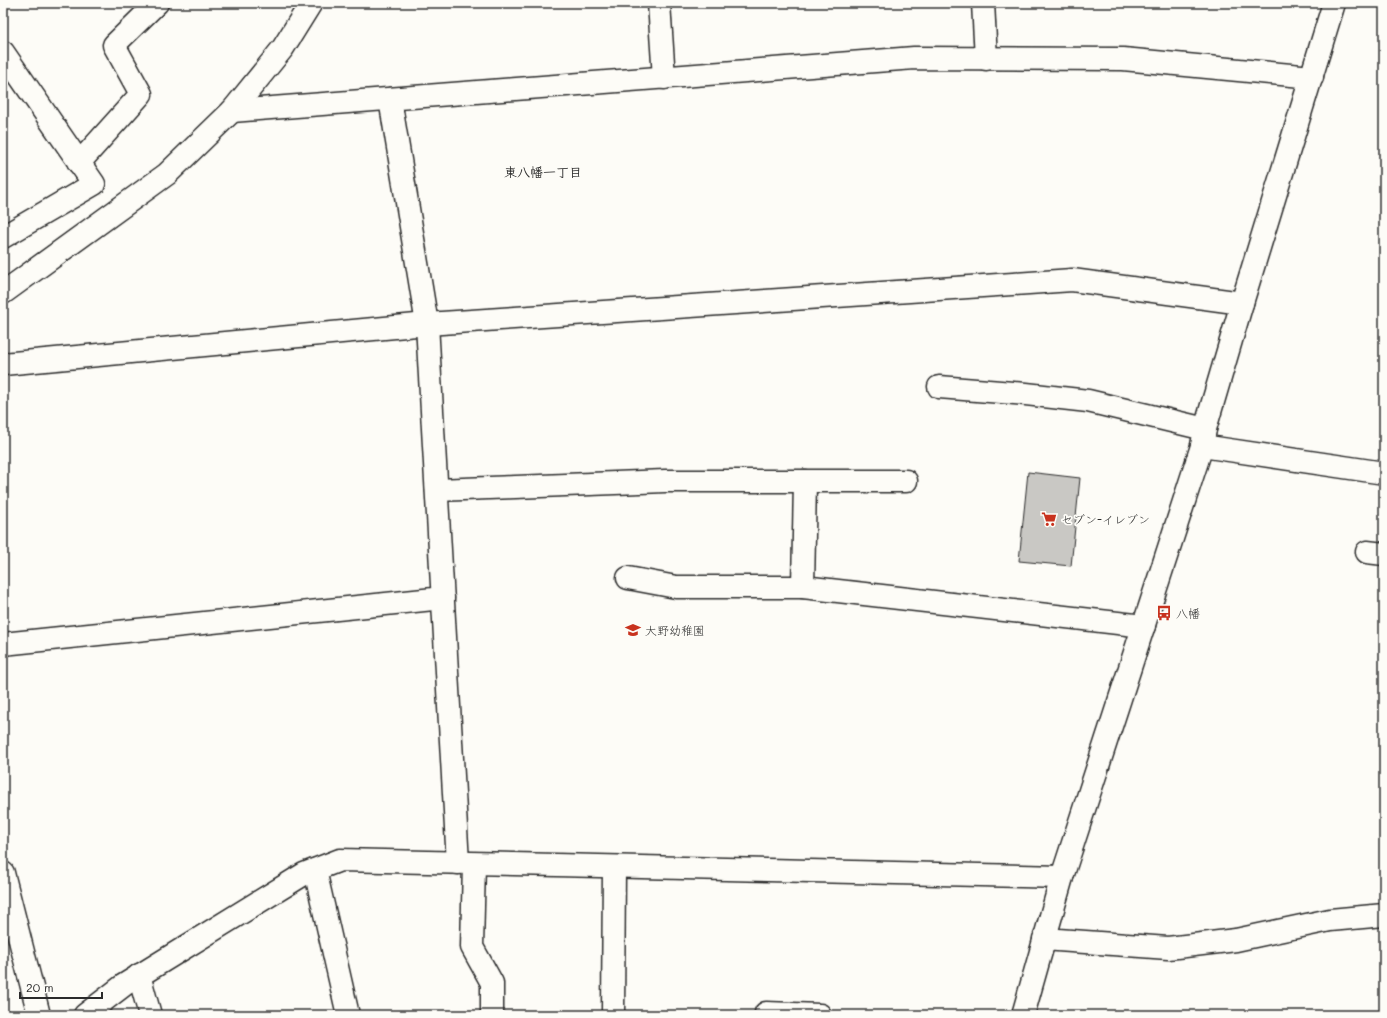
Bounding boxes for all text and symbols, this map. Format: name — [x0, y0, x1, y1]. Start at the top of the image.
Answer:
district label: 東八幡一丁目 — [504, 163, 582, 180]
supermarket icon: セブン-イレブン — [1040, 510, 1058, 528]
place label: セブン-イレブン — [1061, 511, 1150, 527]
bus stop icon: 八幡 — [1155, 604, 1173, 622]
place label: 八幡 — [1176, 605, 1200, 621]
school or university icon: 大野幼稚園 — [624, 621, 642, 639]
place label: 大野幼稚園 — [645, 622, 705, 638]
scale bar — [20, 974, 102, 1000]
text: 20 m — [26, 979, 54, 995]

